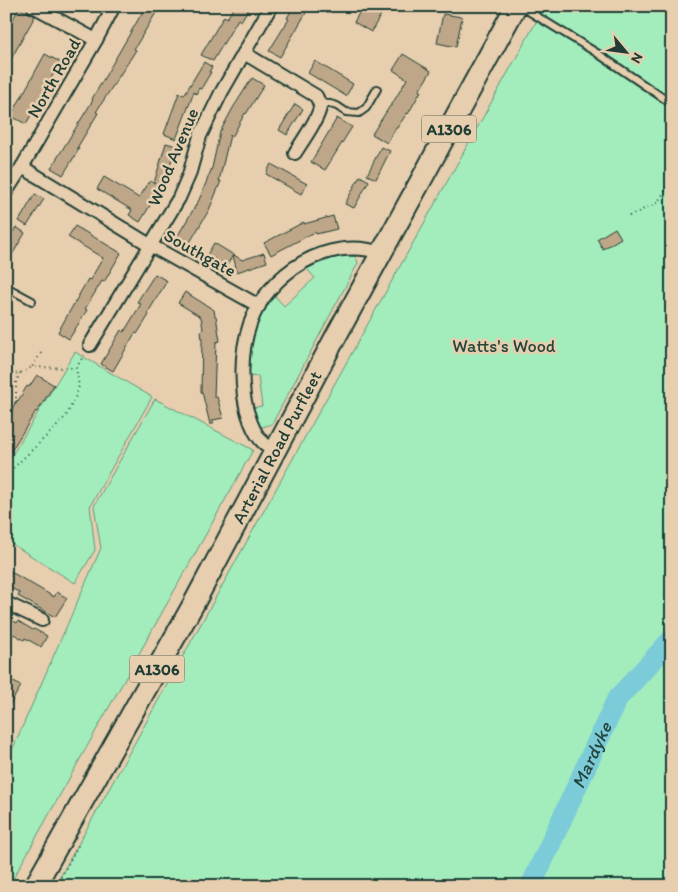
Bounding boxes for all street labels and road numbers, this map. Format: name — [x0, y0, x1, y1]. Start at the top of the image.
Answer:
street label: North Road — [22, 34, 86, 122]
street label: Wood Avenue — [142, 105, 204, 209]
road number: A1306 — [422, 116, 476, 142]
street label: Southgate — [160, 224, 240, 282]
street label: Arterial Road Purfleet — [227, 367, 327, 528]
road number: A1306 — [130, 656, 184, 682]

